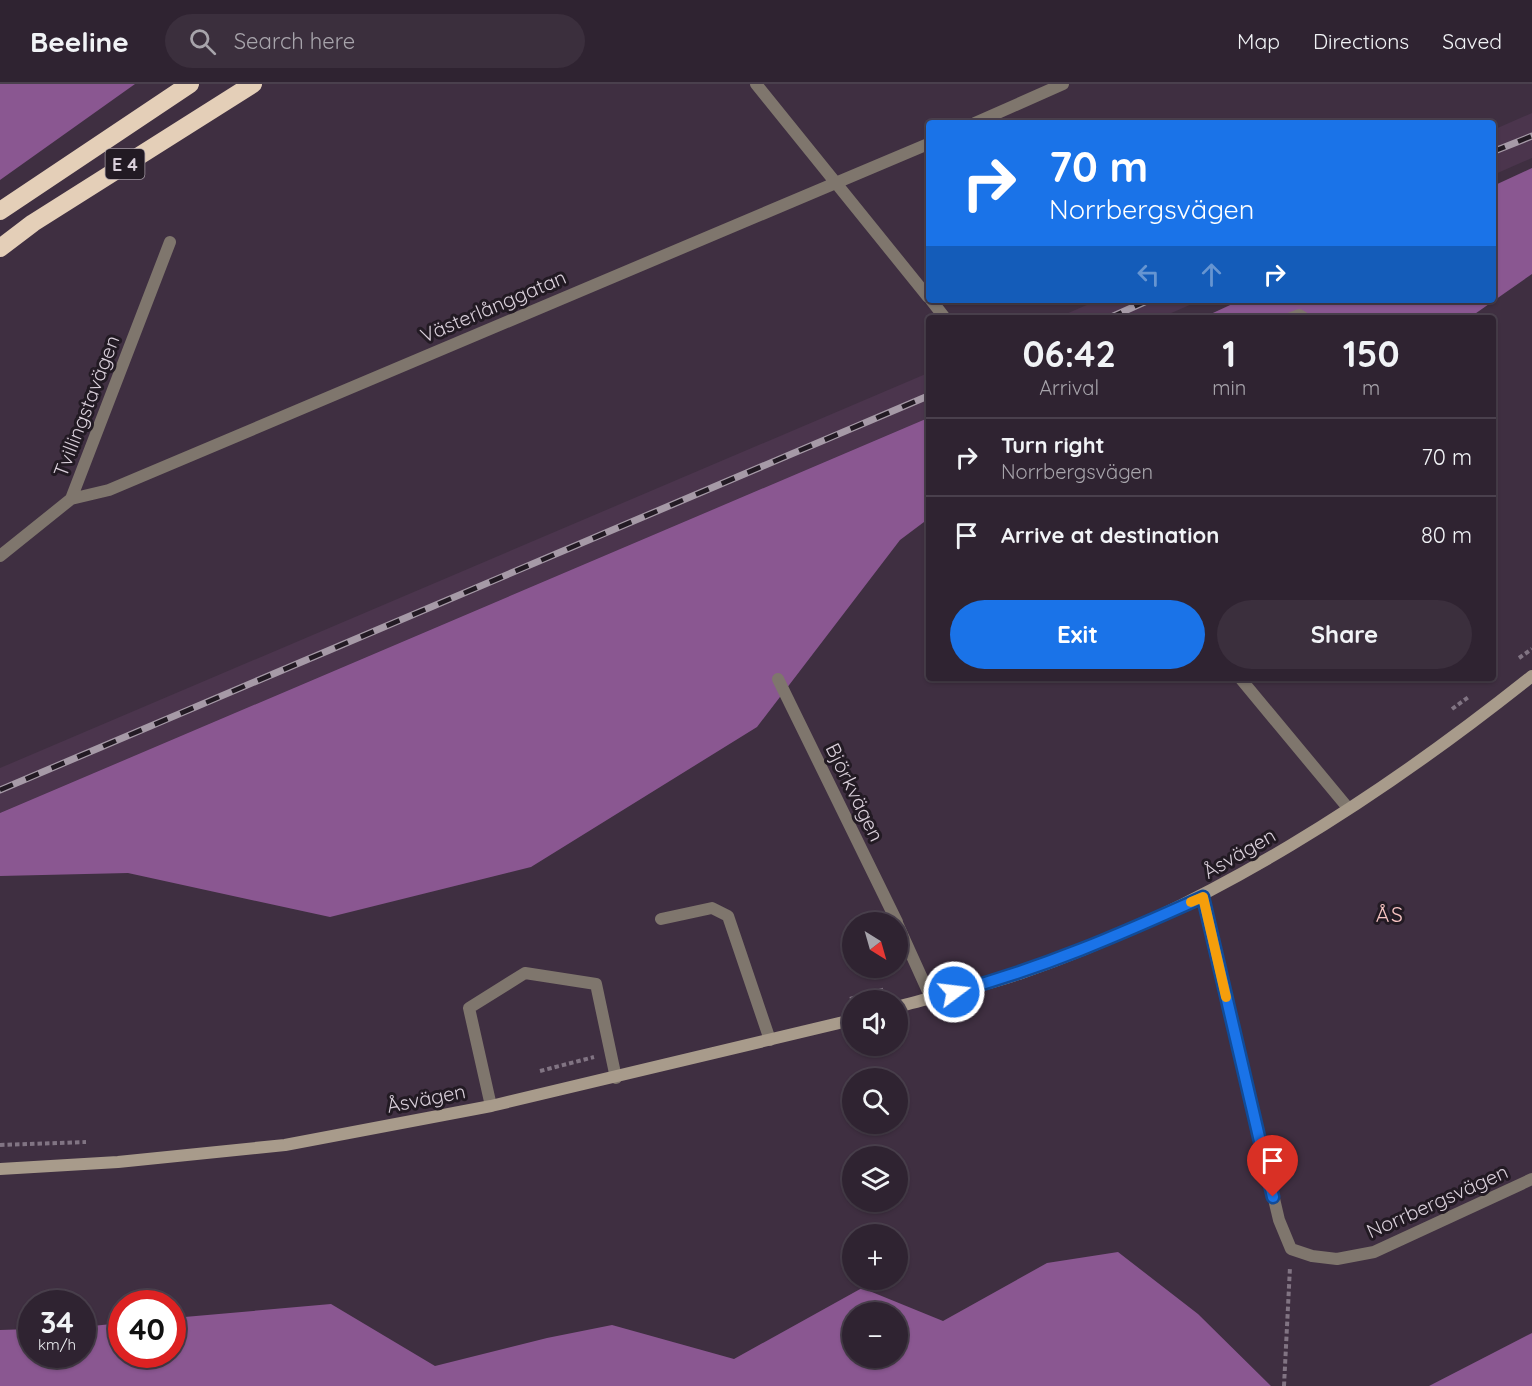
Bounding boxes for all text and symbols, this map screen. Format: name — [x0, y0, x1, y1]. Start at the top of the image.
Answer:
search box — [165, 14, 585, 68]
text: Beeline — [30, 24, 129, 59]
icon: search — [186, 25, 219, 58]
text: Search here — [234, 27, 355, 55]
text: Map — [1237, 28, 1280, 54]
text: Directions — [1313, 28, 1409, 54]
text: Saved — [1442, 28, 1502, 54]
text: 70 m — [1049, 140, 1148, 193]
icon: right — [950, 144, 1028, 222]
road number: E 4 — [106, 149, 144, 179]
text: Norrbergsvägen — [1049, 192, 1254, 226]
icon: left — [1132, 258, 1165, 291]
icon: ahead — [1195, 258, 1228, 291]
icon: right — [1258, 258, 1291, 291]
street label: Västerlånggatan — [416, 264, 570, 348]
text: 06:42 — [1022, 331, 1116, 376]
text: 1 — [1222, 331, 1236, 376]
text: 150 — [1343, 331, 1400, 376]
street label: Tvillingstavägen — [48, 332, 124, 480]
text: Arrival — [1039, 375, 1099, 400]
text: min — [1212, 375, 1246, 400]
text: m — [1362, 375, 1380, 400]
text: Turn right — [1001, 431, 1105, 459]
icon: right — [950, 441, 983, 474]
text: 70 m — [1422, 443, 1472, 471]
text: Norrbergsvägen — [1001, 459, 1153, 484]
icon: arrive — [950, 519, 983, 552]
text: Arrive at destination — [1001, 521, 1219, 549]
text: 80 m — [1421, 521, 1472, 549]
button: Exit — [950, 600, 1205, 669]
button: Share — [1217, 600, 1472, 669]
street label: Björkvägen — [820, 739, 890, 845]
street label: Åsvägen — [1198, 822, 1280, 884]
district label: ÅS — [1376, 901, 1404, 927]
north arrow — [842, 912, 908, 978]
map controls — [842, 912, 908, 1368]
position arrow — [922, 960, 986, 1024]
button: sound — [842, 990, 908, 1056]
button: search — [842, 1068, 908, 1134]
street label: Åsvägen — [384, 1078, 468, 1118]
pin — [1247, 1135, 1298, 1197]
icon: arrive — [1256, 1144, 1289, 1177]
button: layers — [842, 1146, 908, 1212]
street label: Norrbergsvägen — [1362, 1159, 1512, 1243]
button: + — [842, 1224, 908, 1290]
speed limit sign: 40 — [108, 1290, 186, 1368]
button: − — [842, 1302, 908, 1368]
text: 34 — [40, 1303, 74, 1341]
text: km/h — [38, 1335, 76, 1354]

